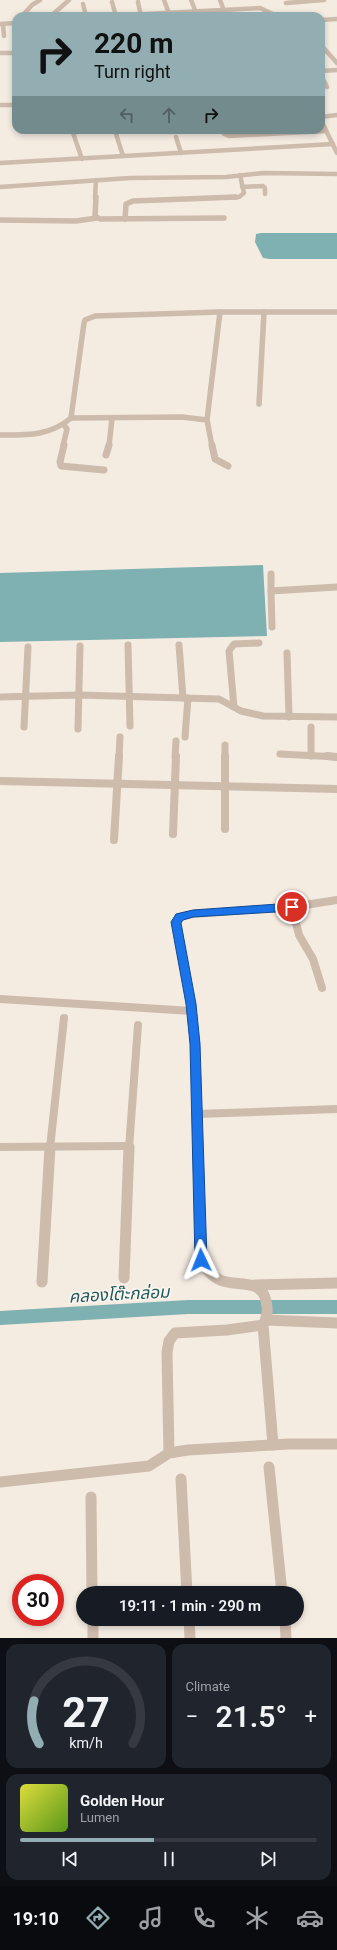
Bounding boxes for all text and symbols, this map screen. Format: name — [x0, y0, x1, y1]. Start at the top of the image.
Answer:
text: 220 m — [94, 27, 173, 60]
icon: right — [28, 28, 80, 80]
text: Turn right — [94, 61, 171, 82]
icon: left — [116, 104, 138, 126]
icon: ahead — [158, 104, 180, 126]
icon: right — [200, 104, 222, 126]
pin — [275, 890, 309, 924]
icon: arrive — [281, 896, 303, 918]
position arrow — [180, 1239, 222, 1281]
water label: คลองโต๊ะกล่อม — [68, 1281, 171, 1307]
speed limit sign: 30 — [12, 1574, 64, 1626]
text: 19:11 · 1 min · 290 m — [119, 1597, 261, 1615]
text: Climate — [186, 1679, 230, 1694]
text: 27 — [62, 1688, 110, 1737]
text: 21.5° — [216, 1699, 287, 1734]
text: − — [186, 1704, 198, 1729]
text: + — [305, 1704, 317, 1729]
text: km/h — [69, 1735, 103, 1751]
text: Golden Hour — [80, 1792, 164, 1810]
text: Lumen — [80, 1810, 119, 1825]
icon: previous — [59, 1848, 81, 1870]
icon: pause — [158, 1848, 180, 1870]
icon: next — [257, 1848, 279, 1870]
icon: directions — [84, 1904, 112, 1932]
icon: music — [137, 1904, 165, 1932]
icon: phone — [190, 1904, 218, 1932]
icon: climate — [243, 1904, 271, 1932]
icon: car — [296, 1904, 324, 1932]
text: 19:10 — [13, 1908, 59, 1929]

